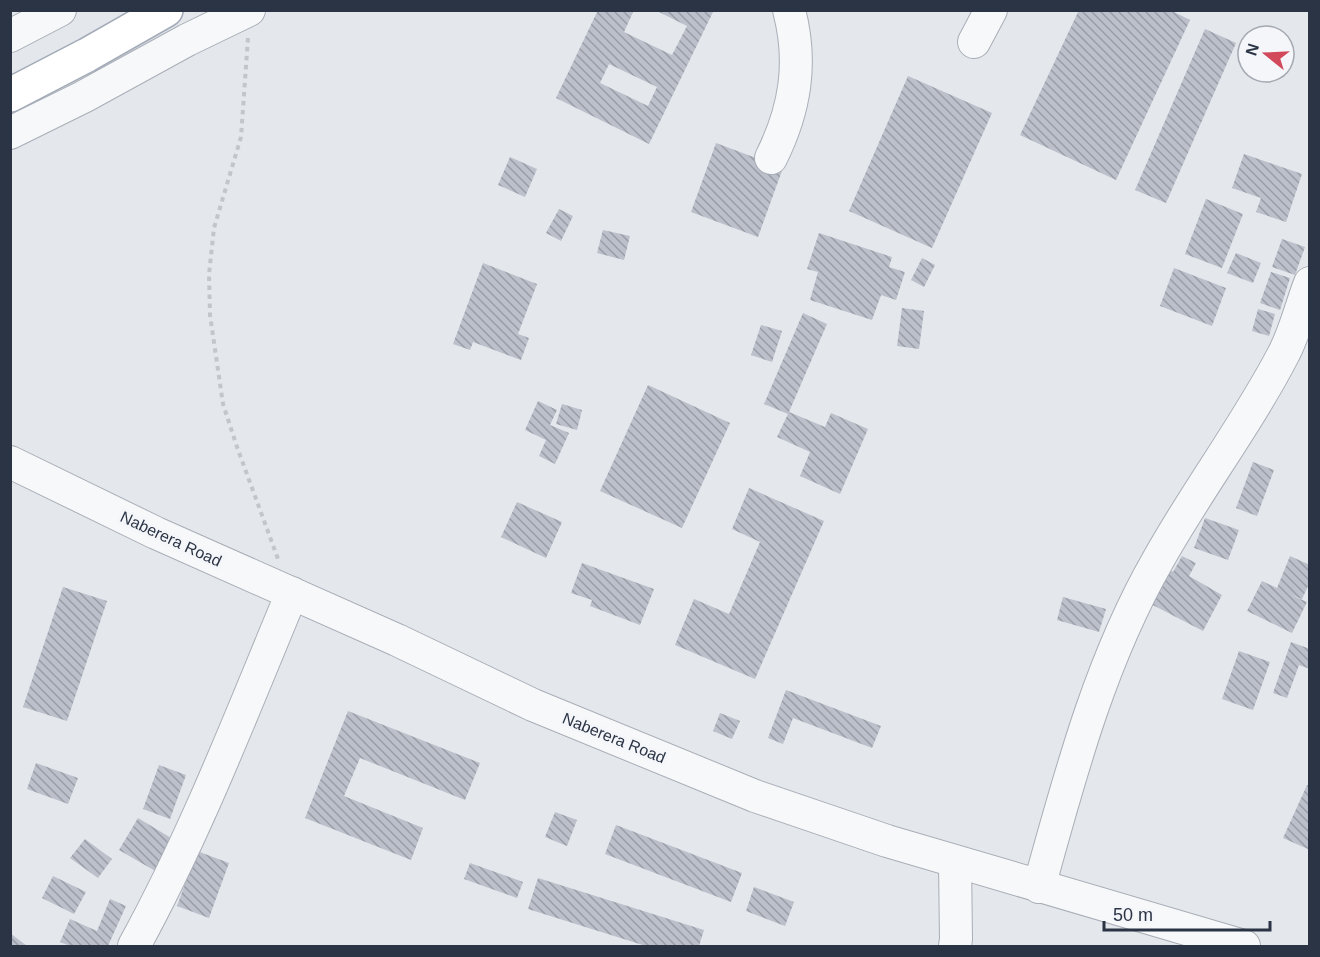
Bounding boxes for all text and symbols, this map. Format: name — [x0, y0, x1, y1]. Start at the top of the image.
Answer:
north arrow — [1236, 24, 1296, 84]
text: N — [1242, 41, 1262, 58]
street label: Naberera Road — [118, 508, 224, 570]
street label: Naberera Road — [560, 710, 668, 766]
scale bar — [1104, 894, 1270, 932]
text: 50 m — [1113, 905, 1153, 925]

